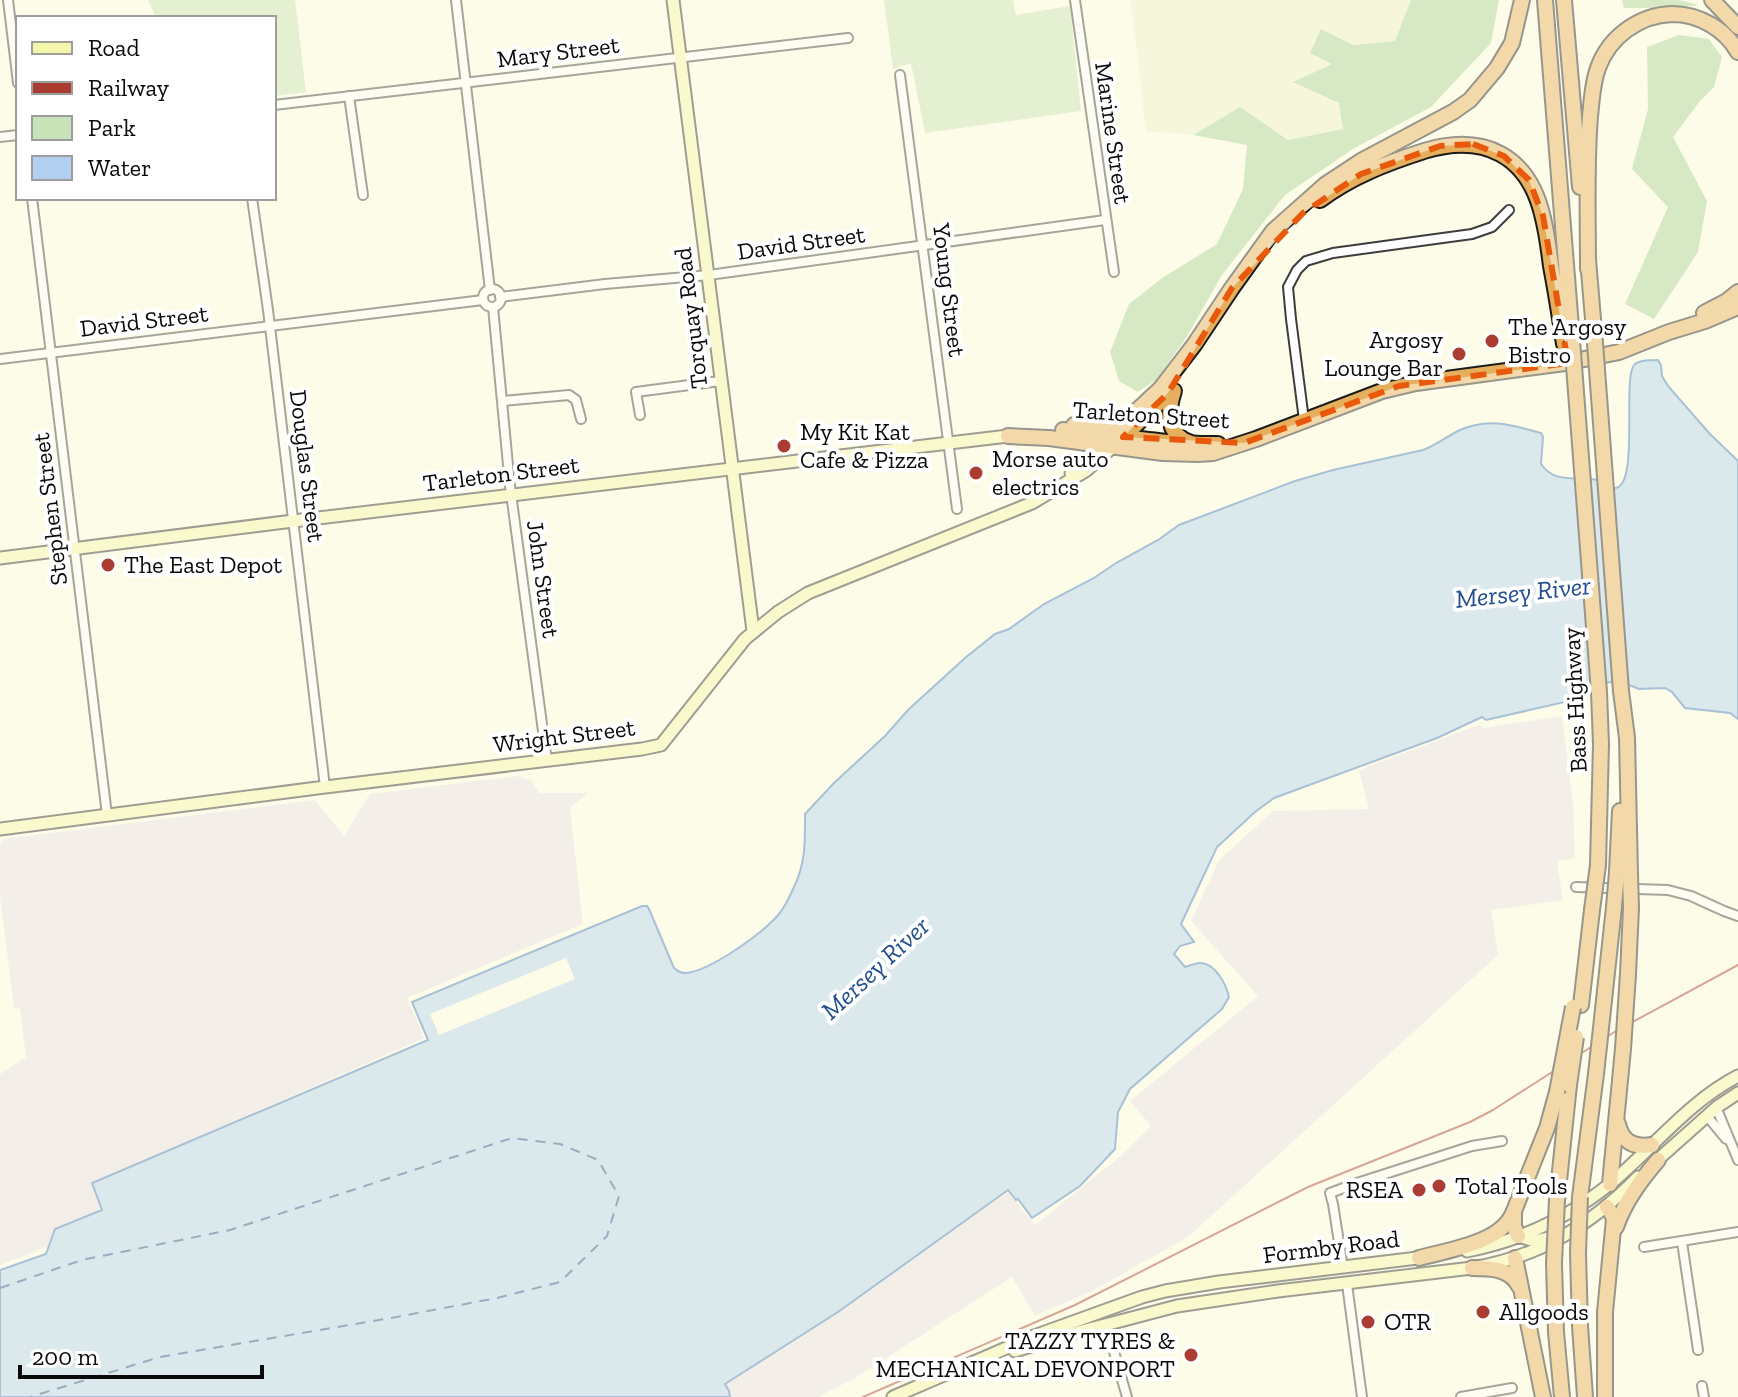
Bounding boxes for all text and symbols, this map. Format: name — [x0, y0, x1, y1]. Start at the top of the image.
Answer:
legend — [16, 16, 276, 200]
street label: Mary Street — [495, 30, 621, 73]
text: Road — [88, 33, 140, 62]
street label: Marine Street — [1089, 60, 1138, 206]
text: Railway — [88, 73, 170, 102]
text: Park — [88, 113, 136, 142]
text: Water — [88, 153, 151, 182]
street label: David Street — [735, 219, 867, 266]
street label: Young Street — [927, 221, 972, 358]
street label: Torquay Road — [667, 246, 714, 390]
street label: David Street — [78, 298, 210, 343]
place label: The Argosy Bistro — [1508, 312, 1627, 369]
place label: Argosy Lounge Bar — [1324, 325, 1444, 382]
marker: The Argosy Bistro — [1483, 332, 1501, 350]
marker: Argosy Lounge Bar — [1450, 345, 1468, 363]
street label: Douglas Street — [284, 388, 331, 544]
street label: Tarleton Street — [1072, 395, 1230, 434]
place label: My Kit Kat Cafe & Pizza — [800, 417, 929, 474]
street label: Stephen Street — [26, 431, 73, 587]
marker: My Kit Kat Cafe & Pizza — [775, 437, 793, 455]
place label: Morse auto electrics — [992, 444, 1109, 501]
street label: Tarleton Street — [421, 450, 581, 497]
marker: Morse auto electrics — [967, 464, 985, 482]
street label: John Street — [521, 518, 566, 640]
place label: The East Depot — [124, 550, 282, 579]
marker: The East Depot — [99, 556, 117, 574]
water label: Mersey River — [1454, 569, 1593, 615]
street label: Bass Highway — [1556, 626, 1593, 773]
street label: Wright Street — [491, 712, 637, 759]
water label: Mersey River — [814, 910, 936, 1026]
place label: Total Tools — [1455, 1171, 1567, 1200]
place label: RSEA — [1346, 1175, 1403, 1204]
marker: Total Tools — [1430, 1177, 1448, 1195]
marker: RSEA — [1410, 1181, 1428, 1199]
street label: Formby Road — [1261, 1224, 1401, 1269]
place label: Allgoods — [1499, 1297, 1589, 1326]
marker: Allgoods — [1474, 1303, 1492, 1321]
place label: OTR — [1384, 1307, 1431, 1336]
marker: OTR — [1359, 1313, 1377, 1331]
place label: TAZZY TYRES & MECHANICAL DEVONPORT — [875, 1326, 1175, 1383]
scale bar — [20, 1329, 262, 1379]
text: 200 m — [32, 1342, 98, 1371]
marker: TAZZY TYRES & MECHANICAL DEVONPORT — [1182, 1346, 1200, 1364]

